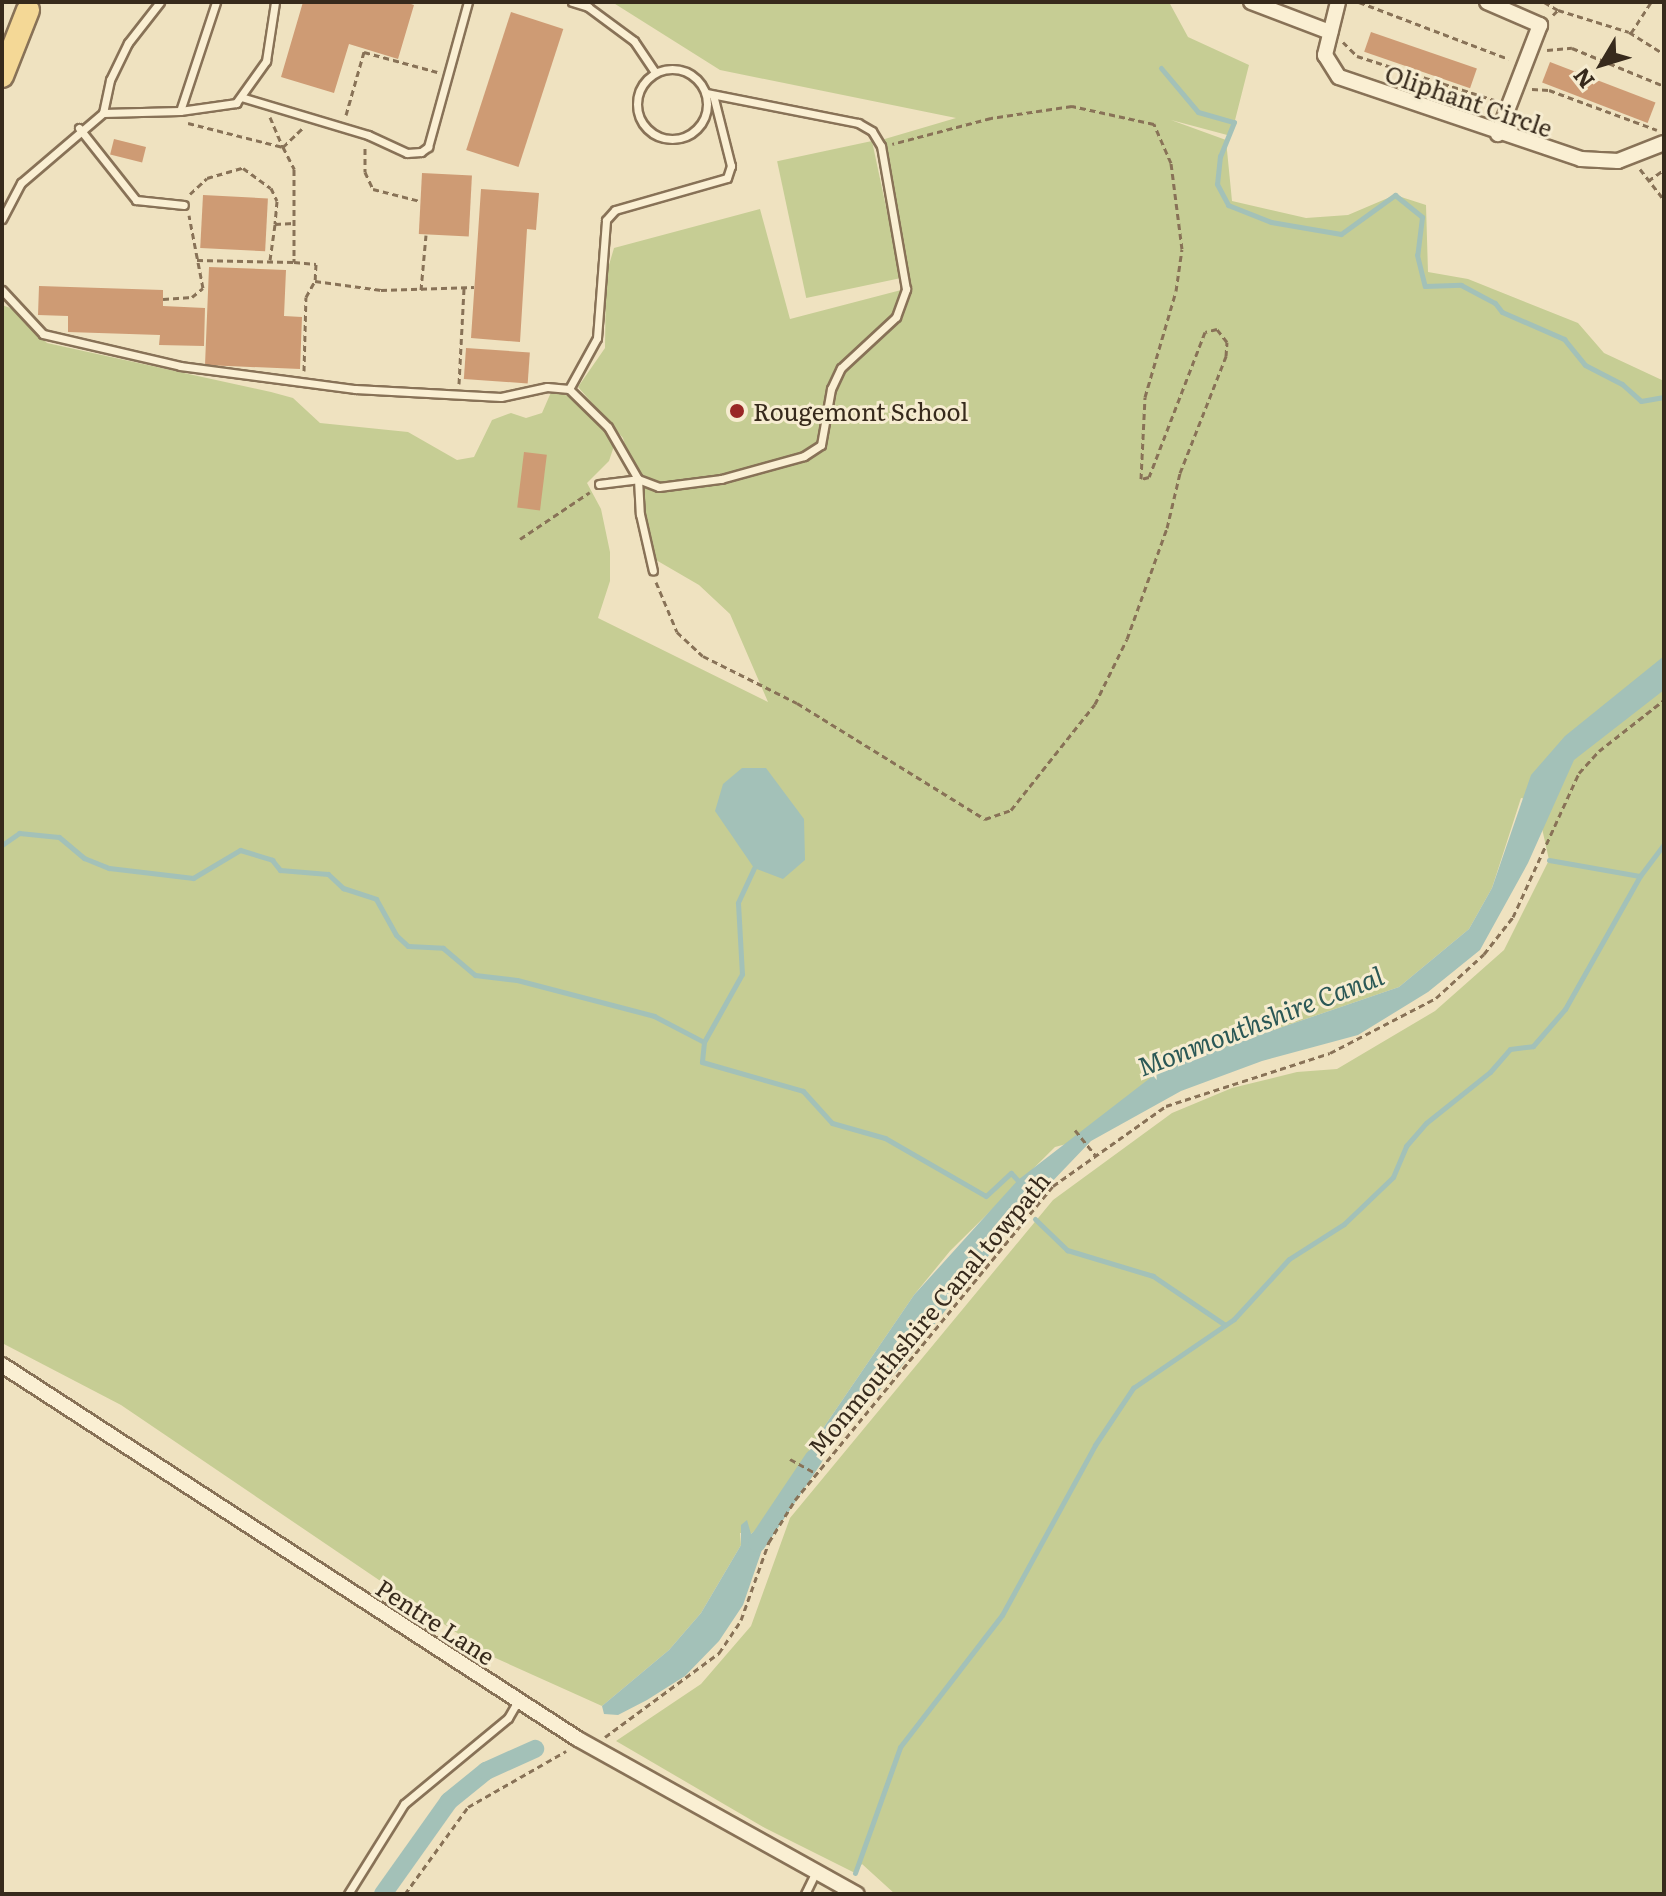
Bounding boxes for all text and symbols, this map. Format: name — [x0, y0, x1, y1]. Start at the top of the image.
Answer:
north arrow — [1562, 24, 1642, 104]
street label: Oliphant Circle — [1382, 58, 1556, 142]
text: N — [1564, 62, 1601, 97]
place label: Rougemont School — [753, 397, 968, 425]
marker: Rougemont School — [728, 402, 746, 420]
water label: Monmouthshire Canal — [1133, 959, 1387, 1081]
street label: Monmouthshire Canal towpath — [801, 1166, 1055, 1460]
street label: Pentre Lane — [371, 1572, 501, 1670]

